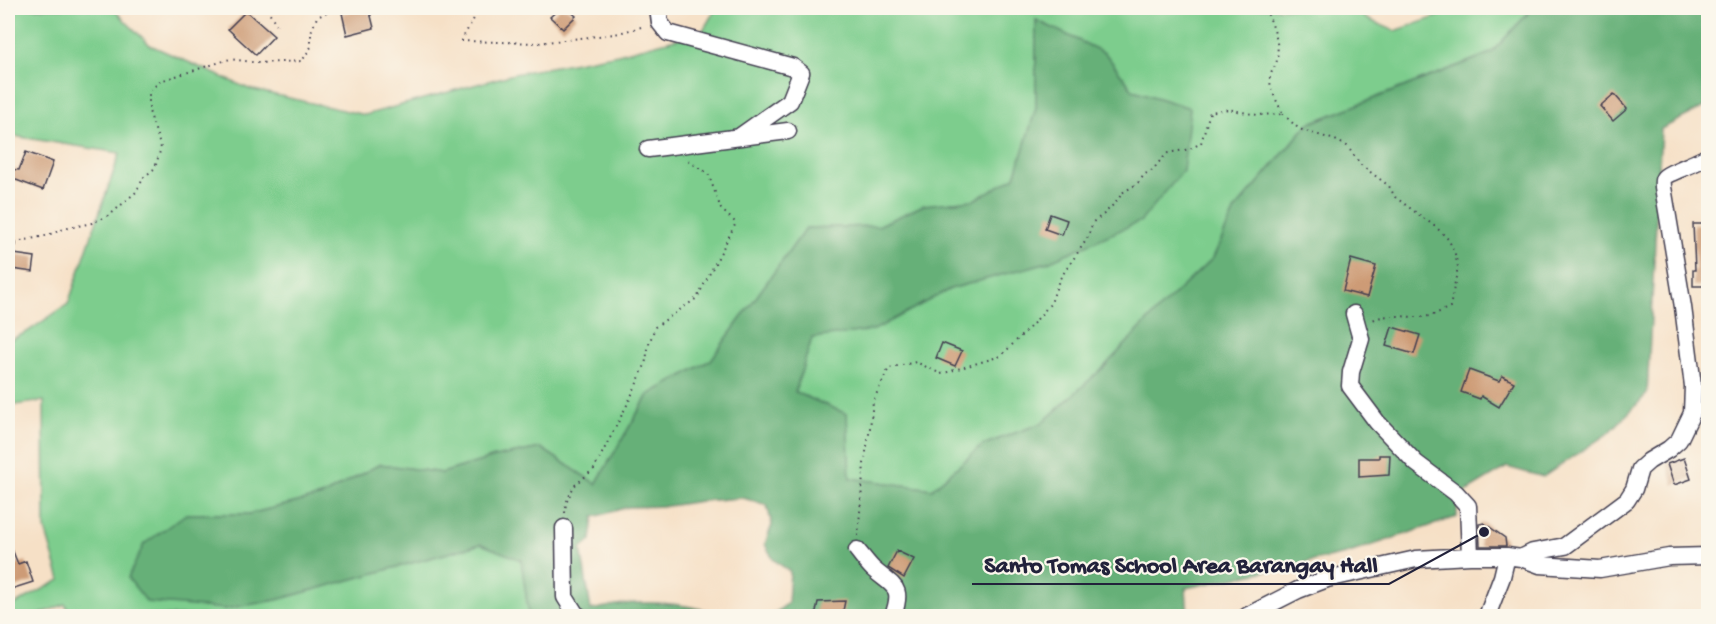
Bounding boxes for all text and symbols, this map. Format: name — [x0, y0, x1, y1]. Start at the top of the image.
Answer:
callout: Santo Tomas School Area Barangay Hall — [972, 542, 1389, 584]
text: Santo Tomas School Area Barangay Hall — [984, 553, 1378, 582]

